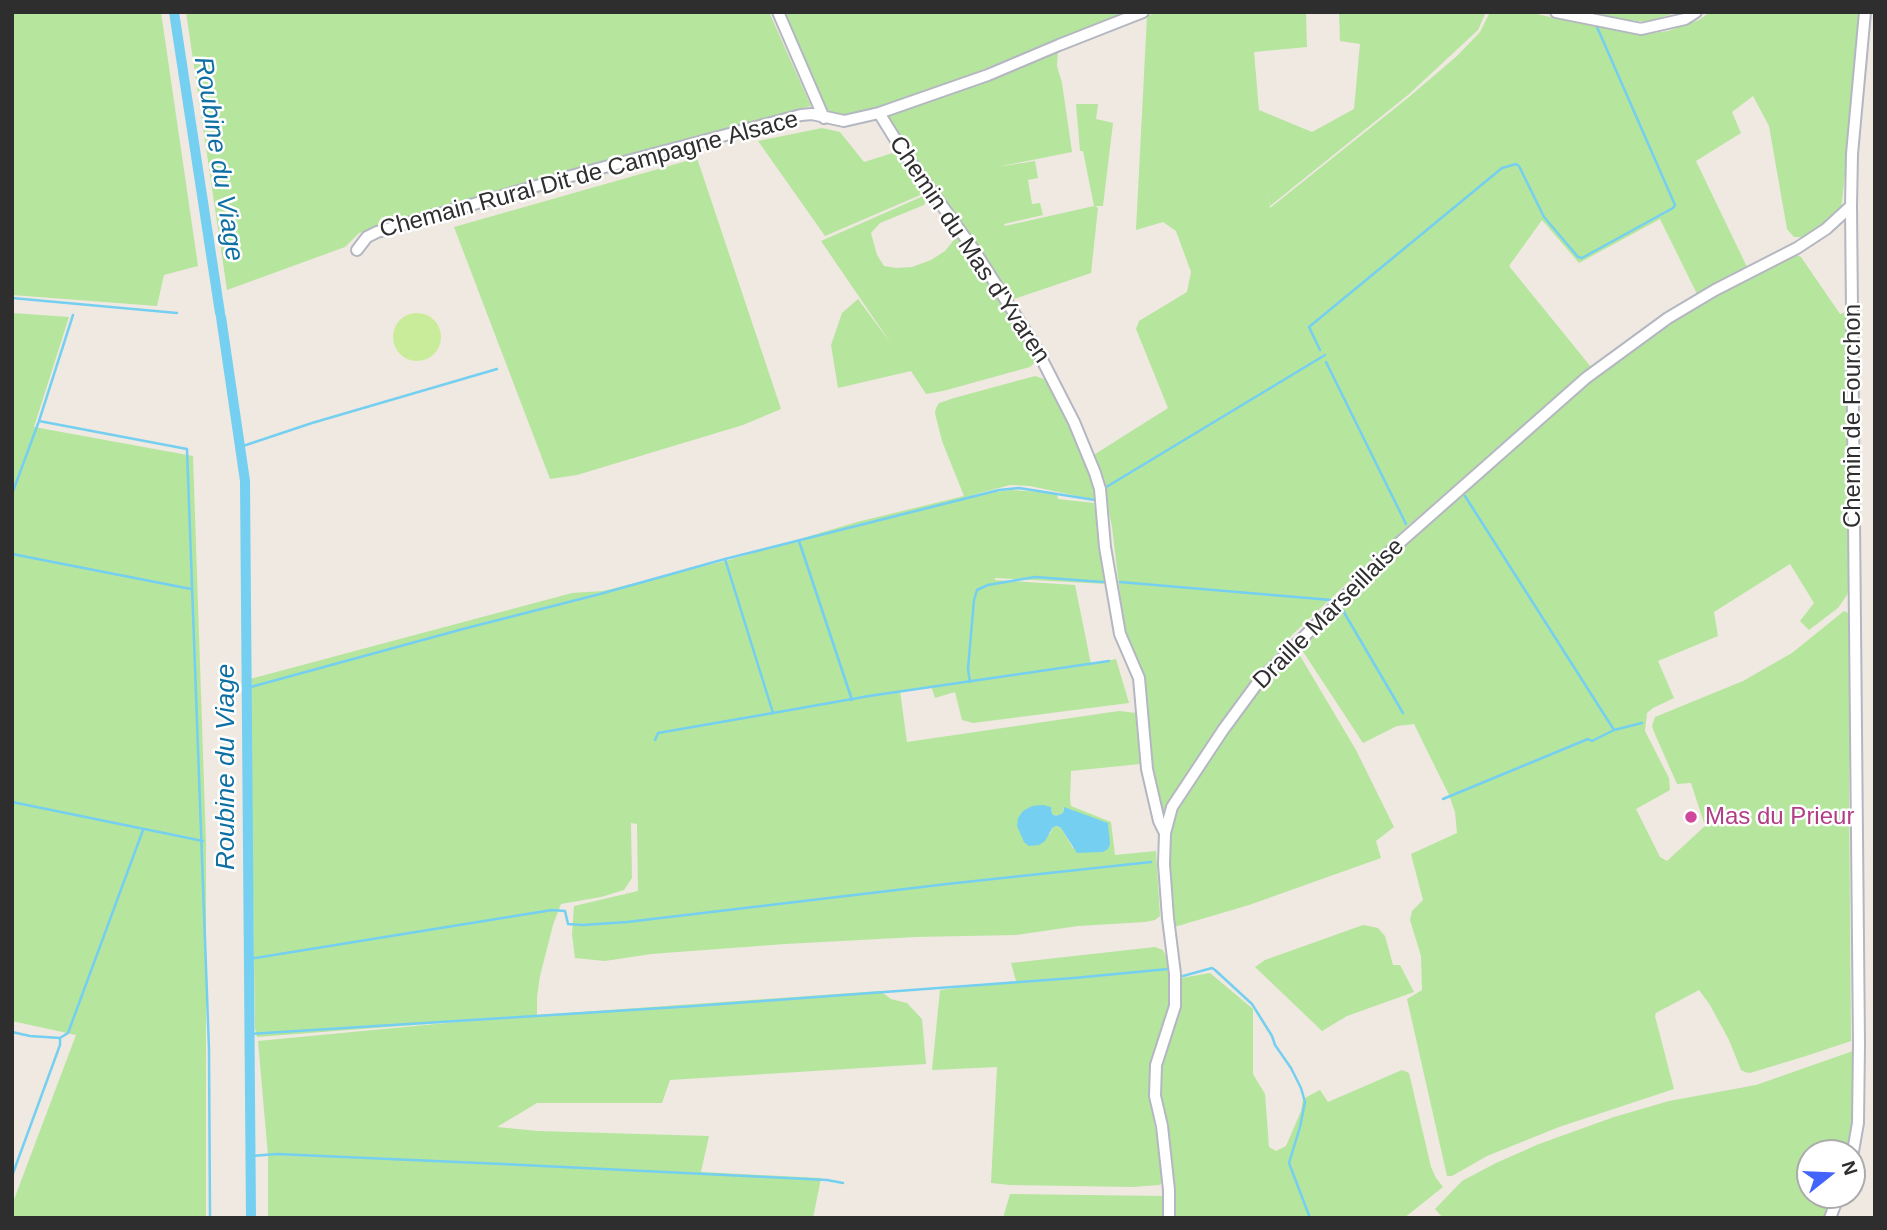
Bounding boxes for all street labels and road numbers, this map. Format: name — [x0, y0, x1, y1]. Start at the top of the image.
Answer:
street label: Chemain Rural Dit de Campagne Alsace — [377, 105, 801, 245]
street label: Chemin du Mas d'Yvaren — [882, 131, 1056, 369]
street label: Chemin de Fourchon — [1839, 304, 1867, 528]
street label: Draille Marseillaise — [1248, 533, 1410, 695]

